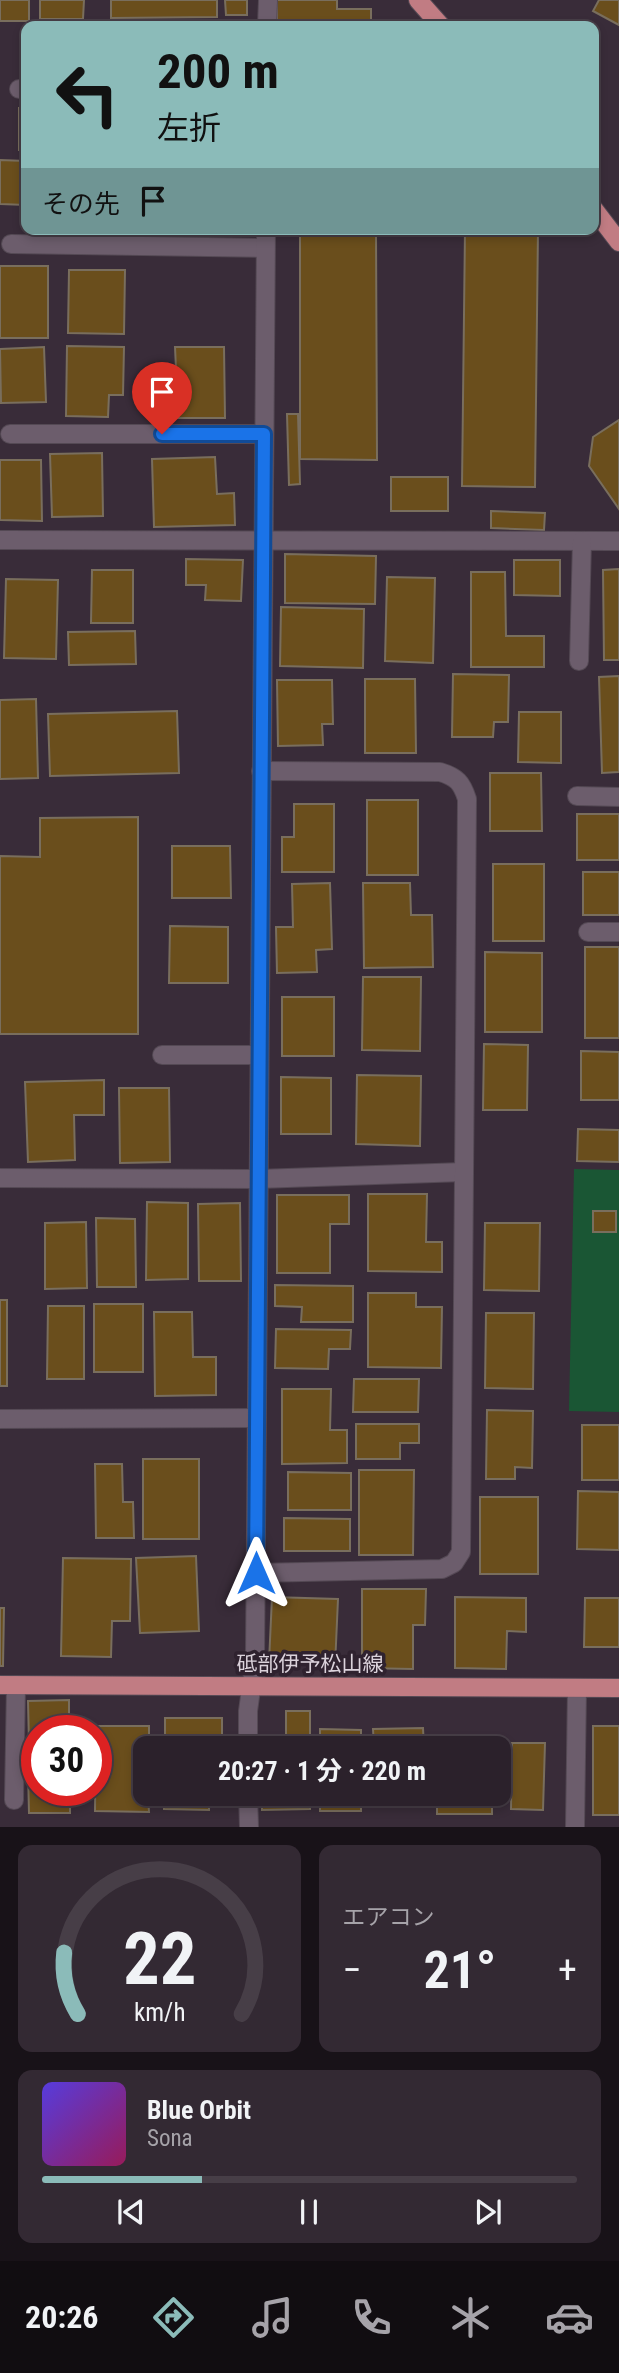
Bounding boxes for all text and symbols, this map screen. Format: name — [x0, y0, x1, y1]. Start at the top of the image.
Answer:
text: 200 m — [157, 43, 279, 100]
icon: left — [42, 49, 133, 140]
text: 左折 — [157, 109, 221, 147]
icon: arrive — [134, 182, 172, 220]
text: その先 — [42, 189, 120, 219]
pin — [132, 362, 192, 434]
icon: arrive — [143, 373, 181, 411]
position arrow — [219, 1536, 293, 1610]
street label: 砥部伊予松山線 — [237, 1652, 384, 1676]
speed limit sign: 30 — [21, 1715, 112, 1806]
text: 20:27 · 1 分 · 220 m — [218, 1756, 426, 1786]
text: エアコン — [343, 1904, 435, 1931]
text: 22 — [122, 1917, 196, 2003]
text: 21° — [423, 1940, 496, 2001]
text: − — [343, 1948, 362, 1992]
text: + — [558, 1948, 577, 1992]
text: km/h — [134, 1998, 185, 2027]
text: Blue Orbit — [147, 2095, 251, 2125]
text: Sona — [147, 2125, 193, 2152]
icon: previous — [112, 2193, 150, 2231]
icon: pause — [290, 2193, 328, 2231]
icon: next — [469, 2193, 507, 2231]
icon: directions — [149, 2293, 198, 2342]
icon: music — [248, 2293, 297, 2342]
icon: phone — [347, 2293, 396, 2342]
icon: climate — [446, 2293, 495, 2342]
icon: car — [545, 2293, 594, 2342]
text: 20:26 — [25, 2298, 98, 2336]

